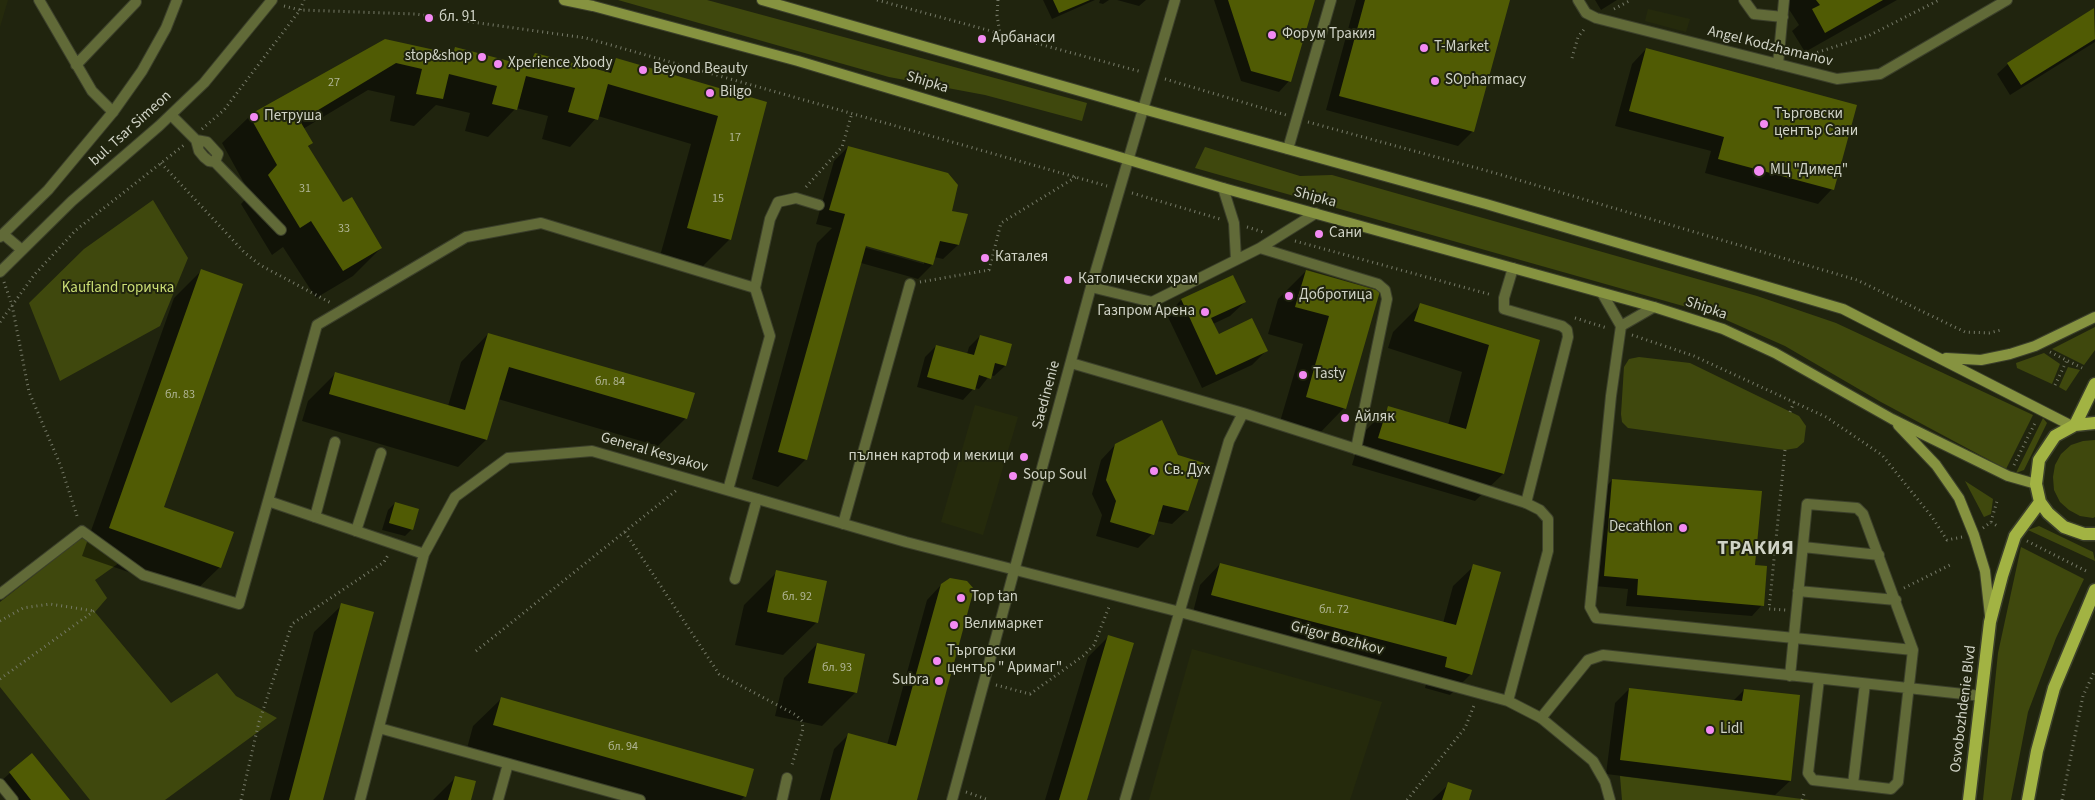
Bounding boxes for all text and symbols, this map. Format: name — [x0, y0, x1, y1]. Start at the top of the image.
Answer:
place label: бл. 91 — [439, 9, 477, 27]
marker: бл. 91 — [423, 12, 435, 24]
street label: Angel Kodzhamanov — [1706, 23, 1834, 71]
place label: Форум Тракия — [1282, 26, 1376, 44]
marker: Форум Тракия — [1266, 29, 1278, 41]
place label: Арбанаси — [992, 30, 1055, 48]
marker: Арбанаси — [976, 33, 988, 45]
place label: T-Market — [1434, 39, 1489, 57]
marker: T-Market — [1418, 42, 1430, 54]
place label: stop&shop — [405, 48, 472, 66]
marker: stop&shop — [476, 51, 488, 63]
place label: Xperience Xbody — [508, 55, 612, 73]
marker: Xperience Xbody — [492, 58, 504, 70]
place label: Beyond Beauty — [653, 61, 748, 79]
marker: Beyond Beauty — [637, 64, 649, 76]
street label: Shipka — [904, 68, 950, 98]
place label: SOpharmacy — [1445, 72, 1526, 90]
marker: SOpharmacy — [1429, 75, 1441, 87]
house number: 27 — [328, 76, 340, 90]
place label: Bilgo — [720, 84, 752, 102]
street label: bul. Tsar Simeon — [86, 87, 176, 171]
marker: Bilgo — [704, 87, 716, 99]
place label: Търговски център Сани — [1774, 106, 1858, 141]
place label: Петруша — [264, 108, 322, 126]
marker: Петруша — [248, 111, 260, 123]
marker: Търговски център Сани — [1758, 118, 1770, 130]
house number: 17 — [729, 131, 741, 145]
place label: МЦ "Димед" — [1770, 162, 1848, 180]
marker: МЦ "Димед" — [1752, 164, 1766, 178]
house number: 31 — [299, 182, 311, 196]
street label: Shipka — [1292, 184, 1338, 212]
house number: 15 — [712, 192, 724, 206]
house number: 33 — [338, 222, 350, 236]
place label: Сани — [1329, 225, 1362, 243]
marker: Сани — [1313, 228, 1325, 240]
place label: Каталея — [995, 249, 1048, 267]
marker: Каталея — [979, 252, 991, 264]
place label: Католически храм — [1078, 271, 1198, 289]
marker: Католически храм — [1062, 274, 1074, 286]
park label: Kaufland горичка — [62, 280, 174, 298]
place label: Добротица — [1299, 287, 1373, 305]
marker: Добротица — [1283, 290, 1295, 302]
street label: Shipka — [1683, 293, 1729, 325]
place label: Газпром Арена — [1097, 303, 1195, 321]
marker: Газпром Арена — [1199, 306, 1211, 318]
street label: Saedinenie — [1029, 359, 1065, 431]
place label: Tasty — [1313, 366, 1346, 384]
marker: Tasty — [1297, 369, 1309, 381]
house number: бл. 84 — [595, 375, 625, 389]
house number: бл. 83 — [165, 388, 195, 402]
place label: Айляк — [1355, 409, 1395, 427]
marker: Айляк — [1339, 412, 1351, 424]
street label: General Kesyakov — [598, 429, 710, 477]
place label: пълнен картоф и мекици — [849, 448, 1014, 466]
marker: пълнен картоф и мекици — [1018, 451, 1030, 463]
place label: Св. Дух — [1164, 462, 1210, 480]
marker: Св. Дух — [1148, 465, 1160, 477]
place label: Soup Soul — [1023, 467, 1087, 485]
marker: Soup Soul — [1007, 470, 1019, 482]
place label: Decathlon — [1609, 519, 1673, 537]
marker: Decathlon — [1677, 522, 1689, 534]
district label: ТРАКИЯ — [1716, 538, 1796, 562]
place label: Top tan — [971, 589, 1018, 607]
house number: бл. 92 — [782, 590, 812, 604]
marker: Top tan — [955, 592, 967, 604]
house number: бл. 72 — [1319, 603, 1349, 617]
place label: Велимаркет — [964, 616, 1043, 634]
street label: Grigor Bozhkov — [1289, 618, 1385, 660]
marker: Велимаркет — [948, 619, 960, 631]
place label: Търговски център " Аримаг" — [947, 643, 1062, 678]
street label: Osvobozhdenie Blvd — [1947, 644, 1981, 774]
marker: Търговски център " Аримаг" — [931, 655, 943, 667]
house number: бл. 93 — [822, 661, 852, 675]
place label: Subra — [892, 672, 929, 690]
marker: Subra — [933, 675, 945, 687]
place label: Lidl — [1720, 721, 1743, 739]
marker: Lidl — [1704, 724, 1716, 736]
house number: бл. 94 — [608, 740, 638, 754]

